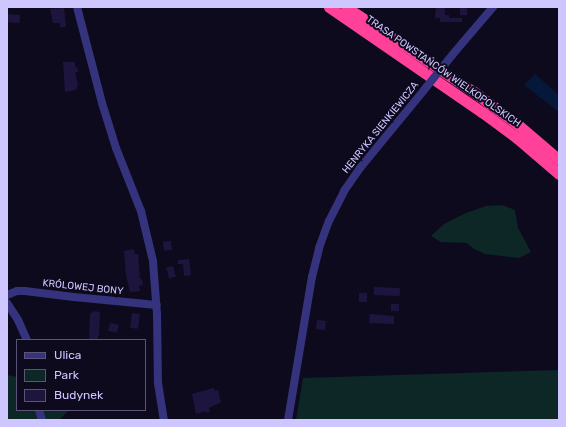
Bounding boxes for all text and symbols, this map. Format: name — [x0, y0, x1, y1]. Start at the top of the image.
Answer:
street label: TRASA POWSTAŃCÓW WIELKOPOLSKICH — [363, 14, 523, 130]
street label: HENRYKA SIENKIEWICZA — [340, 80, 422, 176]
street label: KRÓLOWEJ BONY — [42, 278, 124, 298]
legend — [16, 339, 146, 411]
text: Ulica — [54, 348, 81, 362]
text: Park — [54, 368, 79, 382]
text: Budynek — [54, 388, 103, 402]

